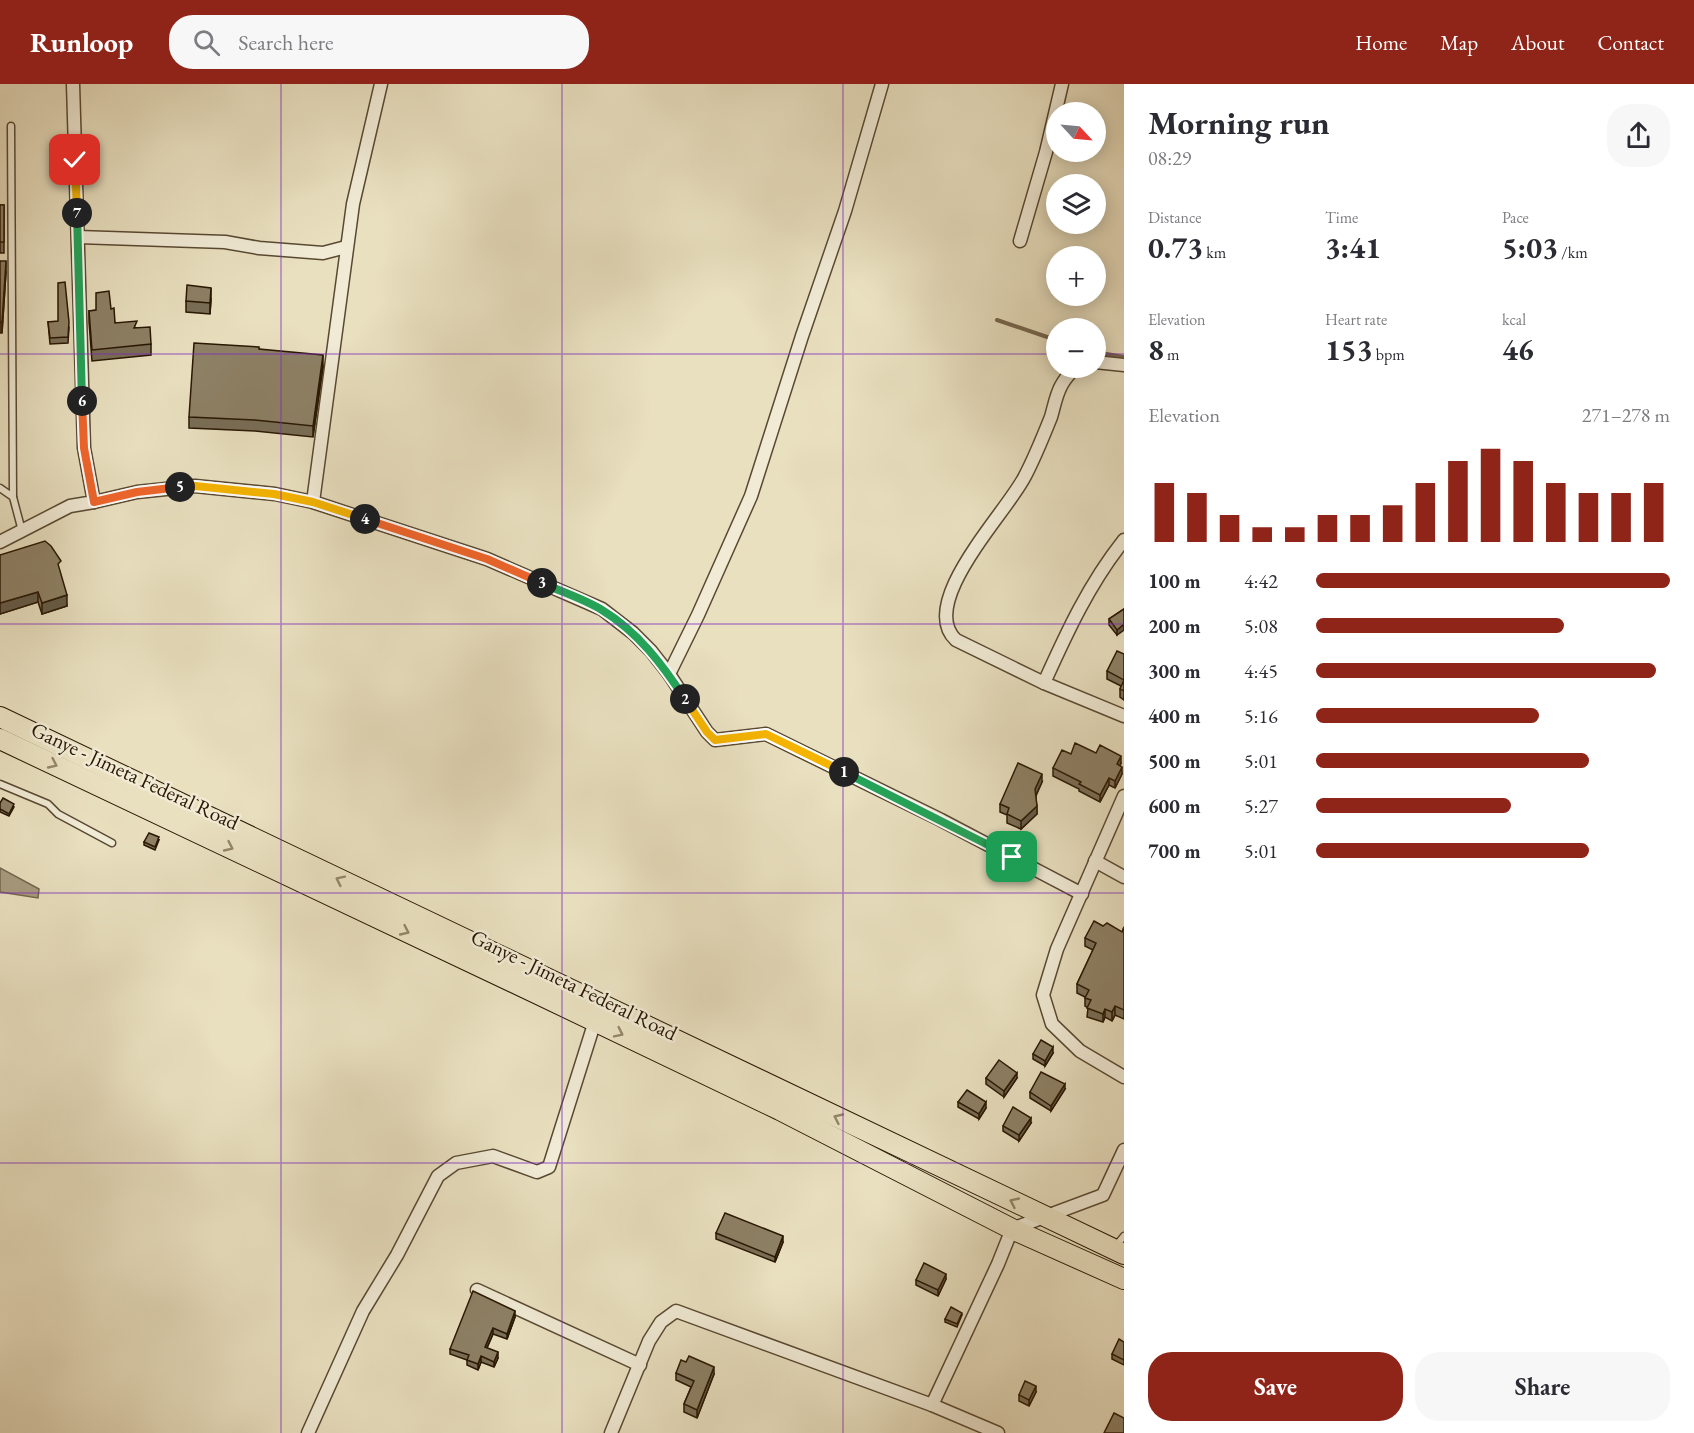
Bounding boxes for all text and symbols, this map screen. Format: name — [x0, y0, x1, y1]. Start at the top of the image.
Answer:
search box — [169, 15, 589, 69]
text: Runloop — [30, 24, 133, 60]
icon: search — [190, 26, 223, 59]
text: Search here — [238, 28, 334, 57]
text: Home — [1355, 29, 1407, 56]
text: Map — [1440, 29, 1478, 56]
text: About — [1511, 29, 1564, 56]
text: Contact — [1597, 29, 1664, 56]
text: Morning run — [1148, 101, 1330, 144]
north arrow — [1046, 102, 1106, 162]
map controls — [1046, 102, 1106, 378]
button: share — [1607, 104, 1670, 167]
pin — [49, 134, 100, 185]
icon: check — [58, 143, 91, 176]
text: 08:29 — [1148, 145, 1191, 171]
button: layers — [1046, 174, 1106, 234]
pin: 7 — [62, 198, 92, 228]
text: 7 — [73, 202, 81, 223]
text: Distance — [1148, 207, 1201, 228]
text: Time — [1325, 207, 1358, 228]
text: Pace — [1502, 207, 1529, 228]
text: 0.73 — [1148, 228, 1203, 267]
text: 3:41 — [1325, 228, 1381, 267]
text: 5:03 — [1502, 228, 1558, 267]
text: km — [1203, 242, 1226, 263]
text: /km — [1558, 242, 1588, 263]
button: + — [1046, 246, 1106, 306]
text: Elevation — [1148, 309, 1206, 330]
text: Heart rate — [1325, 309, 1387, 330]
text: kcal — [1502, 309, 1526, 330]
button: − — [1046, 318, 1106, 378]
text: 8 — [1148, 330, 1164, 369]
text: 153 — [1325, 330, 1373, 369]
text: 46 — [1502, 330, 1534, 369]
text: m — [1164, 344, 1180, 365]
text: bpm — [1373, 344, 1405, 365]
pin: 6 — [67, 386, 97, 416]
text: 6 — [78, 390, 86, 411]
text: Elevation — [1148, 402, 1220, 428]
text: 271–278 m — [1582, 402, 1670, 428]
pin: 5 — [165, 472, 195, 502]
text: 5 — [176, 476, 184, 497]
pin: 4 — [350, 504, 380, 534]
text: 4 — [361, 508, 369, 529]
pin: 3 — [527, 568, 557, 598]
text: 100 m — [1148, 568, 1201, 594]
text: 4:42 — [1244, 568, 1278, 594]
text: 3 — [538, 572, 546, 593]
text: 200 m — [1148, 613, 1201, 639]
text: 5:08 — [1244, 613, 1278, 639]
text: 300 m — [1148, 658, 1201, 684]
text: 4:45 — [1244, 658, 1278, 684]
pin: 2 — [670, 684, 700, 714]
text: 2 — [681, 688, 689, 709]
text: 400 m — [1148, 703, 1201, 729]
text: 5:16 — [1244, 703, 1278, 729]
street label: Ganye - Jimeta Federal Road — [27, 715, 244, 836]
text: 500 m — [1148, 748, 1201, 774]
text: 5:01 — [1244, 748, 1278, 774]
one-way arrow — [46, 757, 57, 769]
pin: 1 — [829, 757, 859, 787]
text: 1 — [840, 761, 848, 782]
text: 600 m — [1148, 793, 1201, 819]
text: 5:27 — [1244, 793, 1278, 819]
pin — [986, 831, 1037, 882]
text: 700 m — [1148, 838, 1201, 864]
text: 5:01 — [1244, 838, 1278, 864]
one-way arrow — [223, 840, 234, 852]
icon: arrive — [995, 840, 1028, 873]
one-way arrow — [336, 876, 346, 887]
one-way arrow — [399, 923, 410, 935]
street label: Ganye - Jimeta Federal Road — [467, 923, 682, 1046]
one-way arrow — [613, 1025, 624, 1037]
one-way arrow — [833, 1114, 844, 1126]
one-way arrow — [1010, 1197, 1021, 1209]
button: Save — [1148, 1352, 1403, 1421]
button: Share — [1415, 1352, 1670, 1421]

